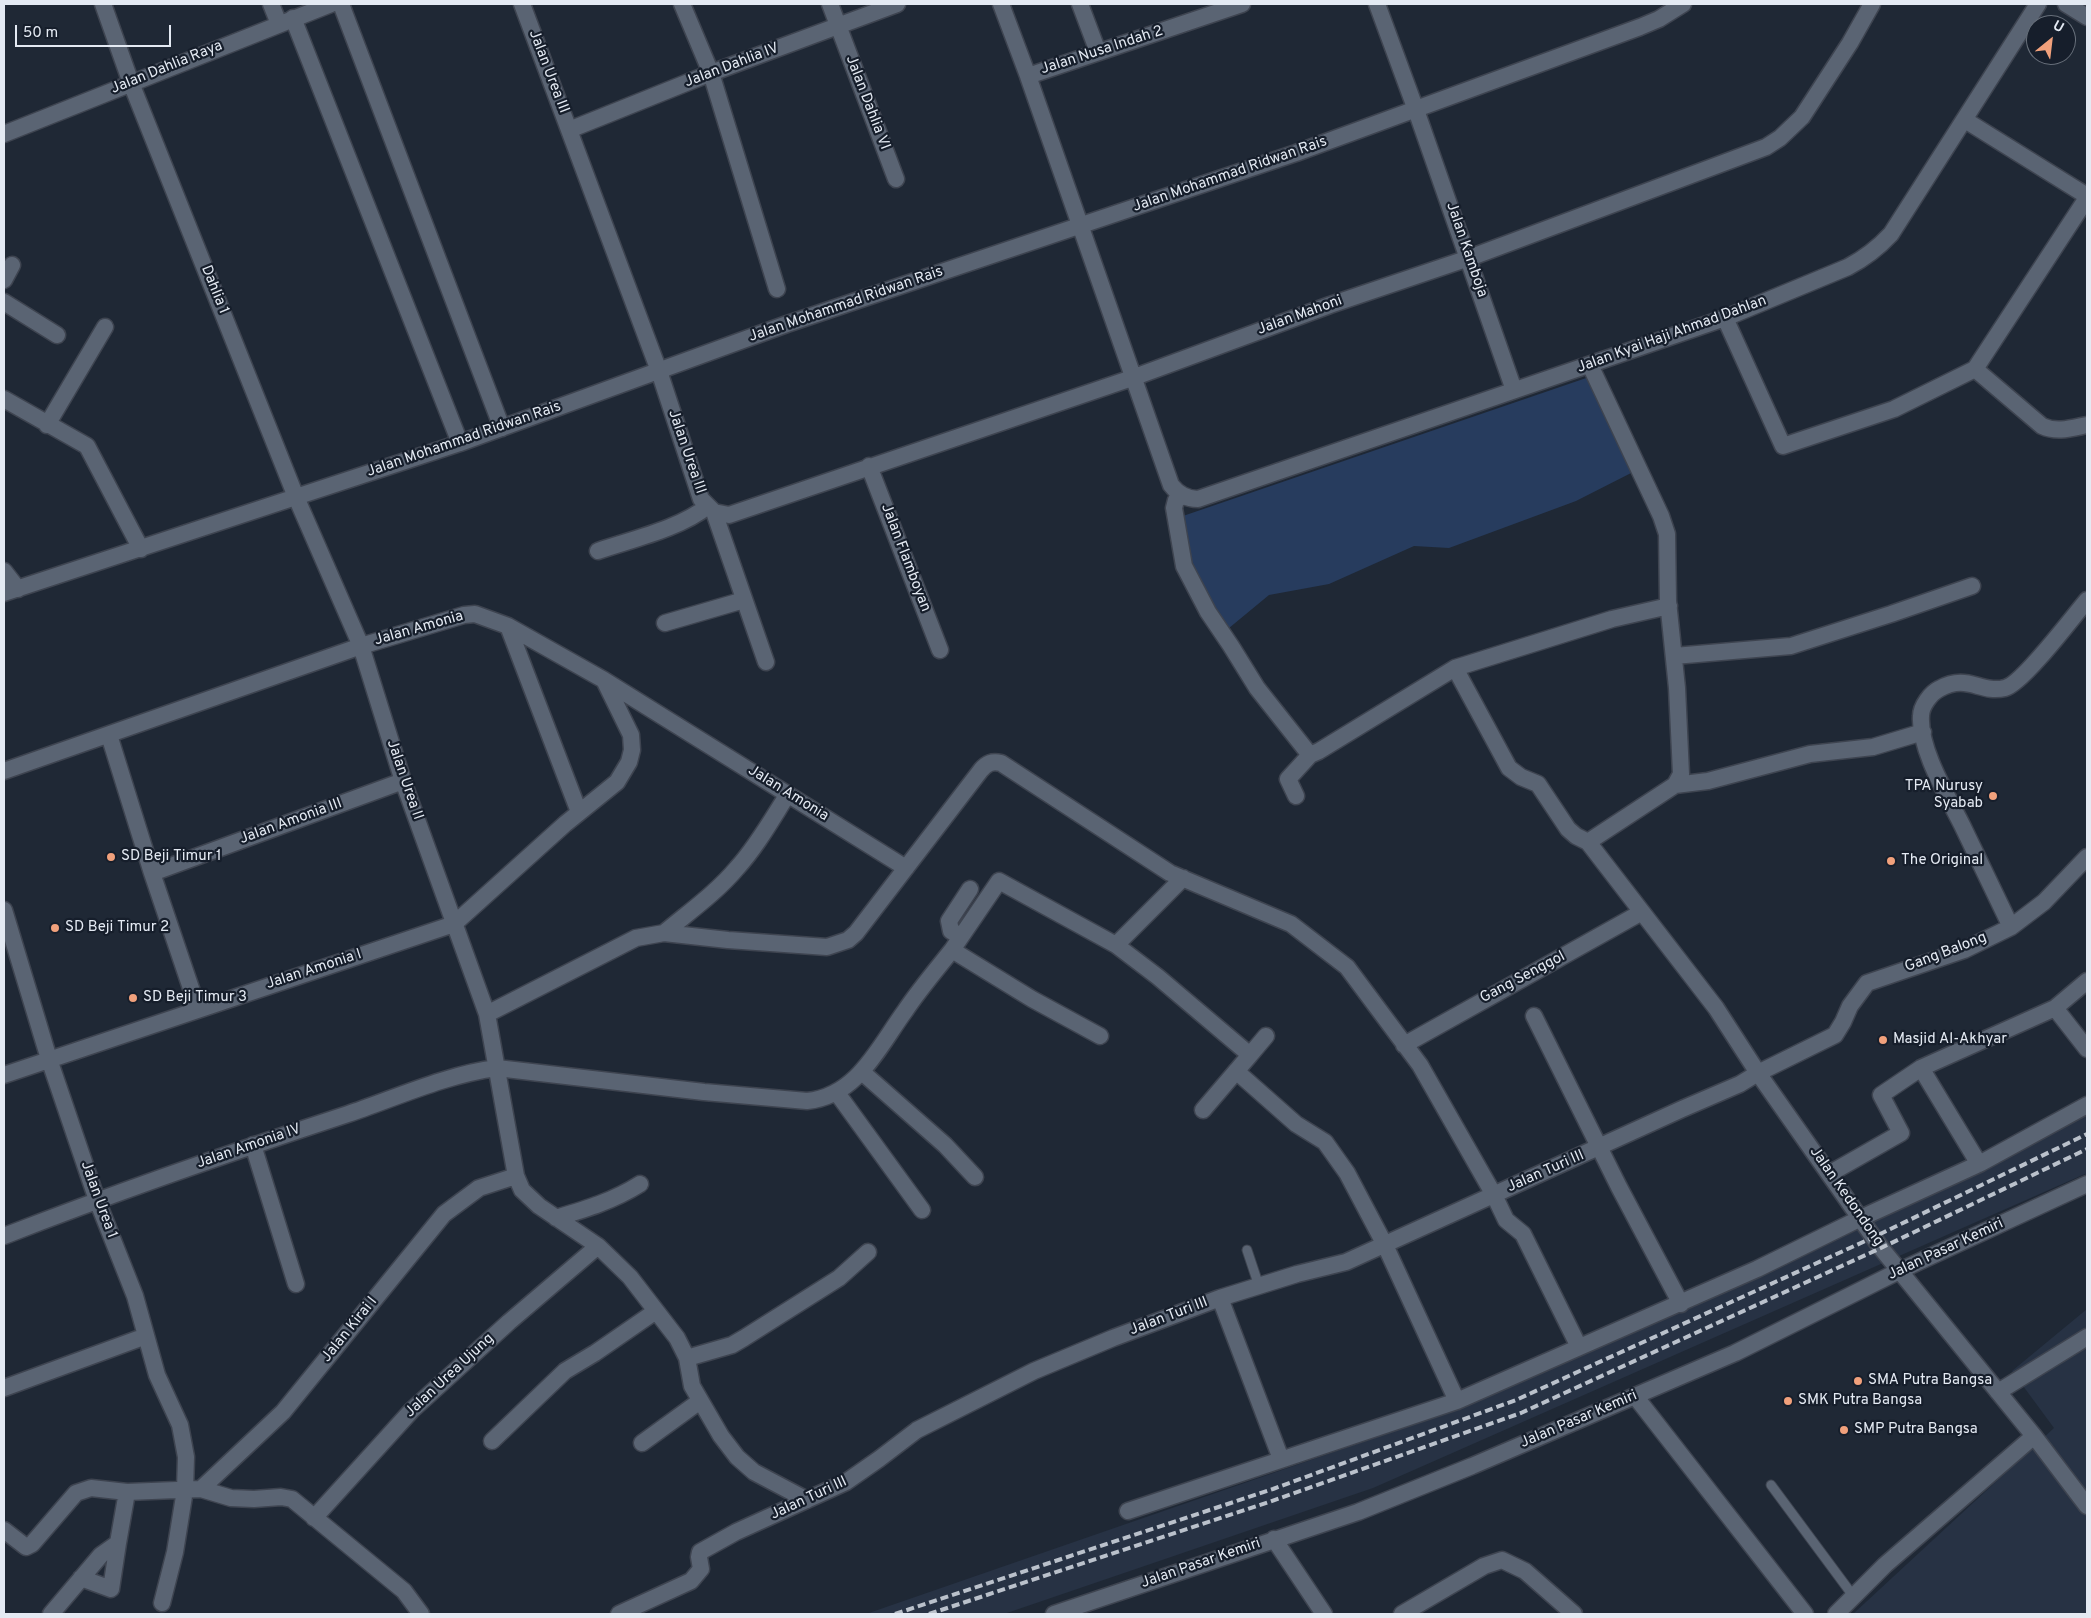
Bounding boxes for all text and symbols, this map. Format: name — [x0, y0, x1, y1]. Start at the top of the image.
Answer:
scale bar — [18, 15, 174, 47]
north arrow — [2026, 15, 2076, 65]
text: U — [2050, 17, 2067, 37]
street label: Jalan Nusa Indah 2 — [1038, 23, 1166, 79]
text: 50 m — [23, 24, 58, 43]
street label: Jalan Urea III — [524, 28, 572, 116]
street label: Jalan Dahlia Raya — [109, 37, 225, 99]
street label: Jalan Dahlia IV — [682, 40, 782, 92]
street label: Jalan Dahlia VI — [841, 53, 893, 153]
street label: Jalan Mohammad Ridwan Rais — [1130, 133, 1330, 217]
street label: Jalan Kamboja — [1441, 200, 1491, 300]
street label: Dahlia 1 — [196, 263, 232, 317]
street label: Jalan Mohammad Ridwan Rais — [746, 263, 946, 347]
street label: Jalan Mahoni — [1255, 292, 1345, 340]
street label: Jalan Kyai Haji Ahmad Dahlan — [1575, 292, 1769, 378]
street label: Jalan Mohammad Ridwan Rais — [364, 398, 564, 482]
street label: Jalan Urea III — [663, 408, 709, 496]
street label: Jalan Flamboyan — [876, 501, 934, 615]
street label: Jalan Amonia — [372, 608, 466, 650]
street label: Jalan Urea II — [382, 737, 426, 823]
street label: Jalan Amonia — [744, 762, 832, 826]
place label: TPA Nurusy Syabab — [1905, 778, 1983, 813]
marker: TPA Nurusy Syabab — [1987, 790, 1999, 802]
street label: Jalan Amonia III — [237, 795, 345, 849]
place label: SD Beji Timur 1 — [121, 848, 222, 866]
marker: SD Beji Timur 1 — [105, 851, 117, 863]
place label: The Original — [1901, 852, 1983, 870]
marker: The Original — [1885, 855, 1897, 867]
place label: SD Beji Timur 2 — [65, 919, 169, 937]
marker: SD Beji Timur 2 — [49, 922, 61, 934]
street label: Gang Balong — [1903, 929, 1989, 977]
street label: Jalan Amonia I — [264, 946, 364, 994]
street label: Gang Senggol — [1477, 948, 1569, 1008]
place label: SD Beji Timur 3 — [143, 989, 247, 1007]
marker: SD Beji Timur 3 — [127, 992, 139, 1004]
place label: Masjid Al-Akhyar — [1893, 1031, 2007, 1049]
marker: Masjid Al-Akhyar — [1877, 1034, 1889, 1046]
street label: Jalan Amonia IV — [194, 1121, 304, 1173]
street label: Jalan Kedondong — [1805, 1144, 1887, 1250]
street label: Jalan Turi III — [1505, 1147, 1587, 1197]
street label: Jalan Urea 1 — [76, 1159, 120, 1241]
street label: Jalan Pasar Kemiri — [1885, 1215, 2007, 1285]
street label: Jalan Kirai I — [318, 1294, 382, 1366]
street label: Jalan Turi III — [1127, 1294, 1211, 1340]
street label: Jalan Urea Ujung — [402, 1330, 498, 1422]
place label: SMA Putra Bangsa — [1868, 1372, 1992, 1390]
marker: SMA Putra Bangsa — [1852, 1375, 1864, 1387]
street label: Jalan Pasar Kemiri — [1518, 1387, 1640, 1453]
place label: SMK Putra Bangsa — [1798, 1392, 1922, 1410]
marker: SMK Putra Bangsa — [1782, 1395, 1794, 1407]
place label: SMP Putra Bangsa — [1854, 1421, 1978, 1439]
marker: SMP Putra Bangsa — [1838, 1424, 1850, 1436]
street label: Jalan Turi III — [768, 1473, 850, 1525]
street label: Jalan Pasar Kemiri — [1139, 1535, 1263, 1593]

